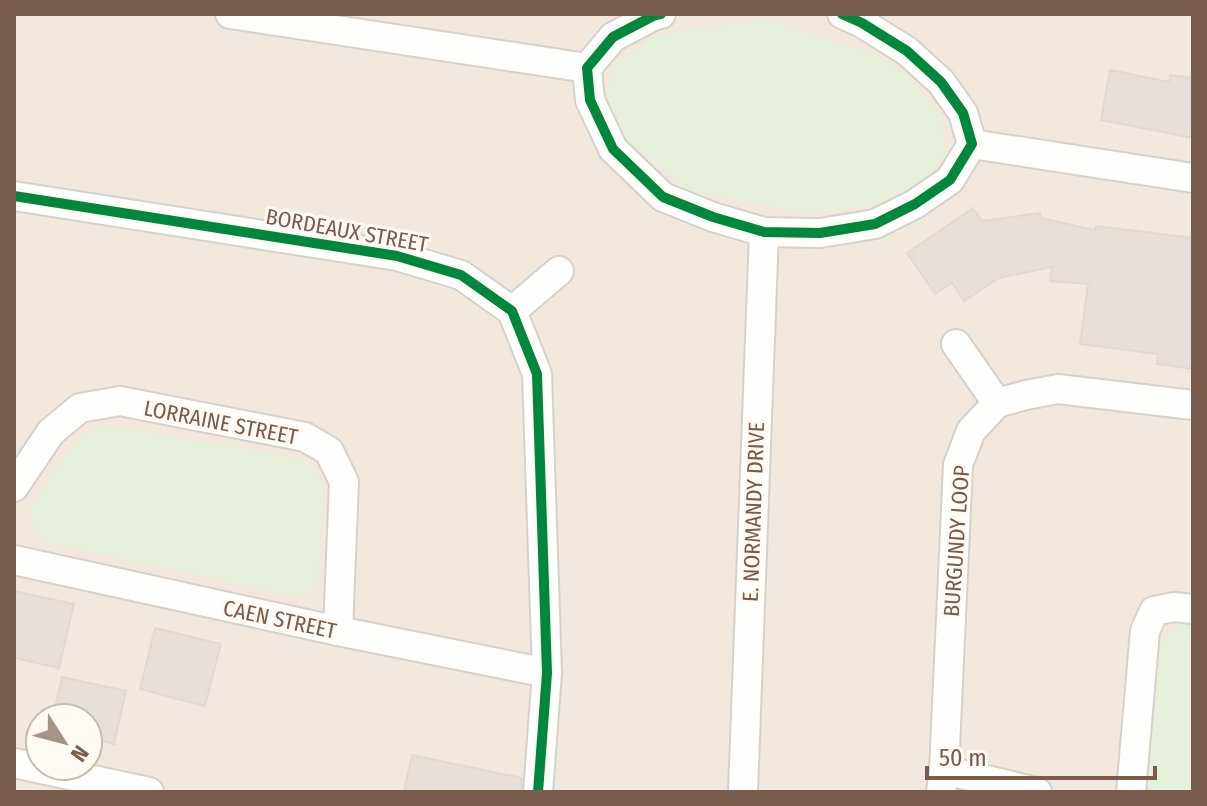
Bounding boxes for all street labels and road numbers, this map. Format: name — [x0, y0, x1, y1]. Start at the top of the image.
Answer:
street label: BORDEAUX STREET — [264, 203, 431, 258]
street label: LORRAINE STREET — [142, 394, 301, 451]
street label: E. NORMANDY DRIVE — [737, 422, 770, 603]
street label: BURGUNDY LOOP — [938, 464, 975, 618]
street label: CAEN STREET — [221, 594, 340, 645]

